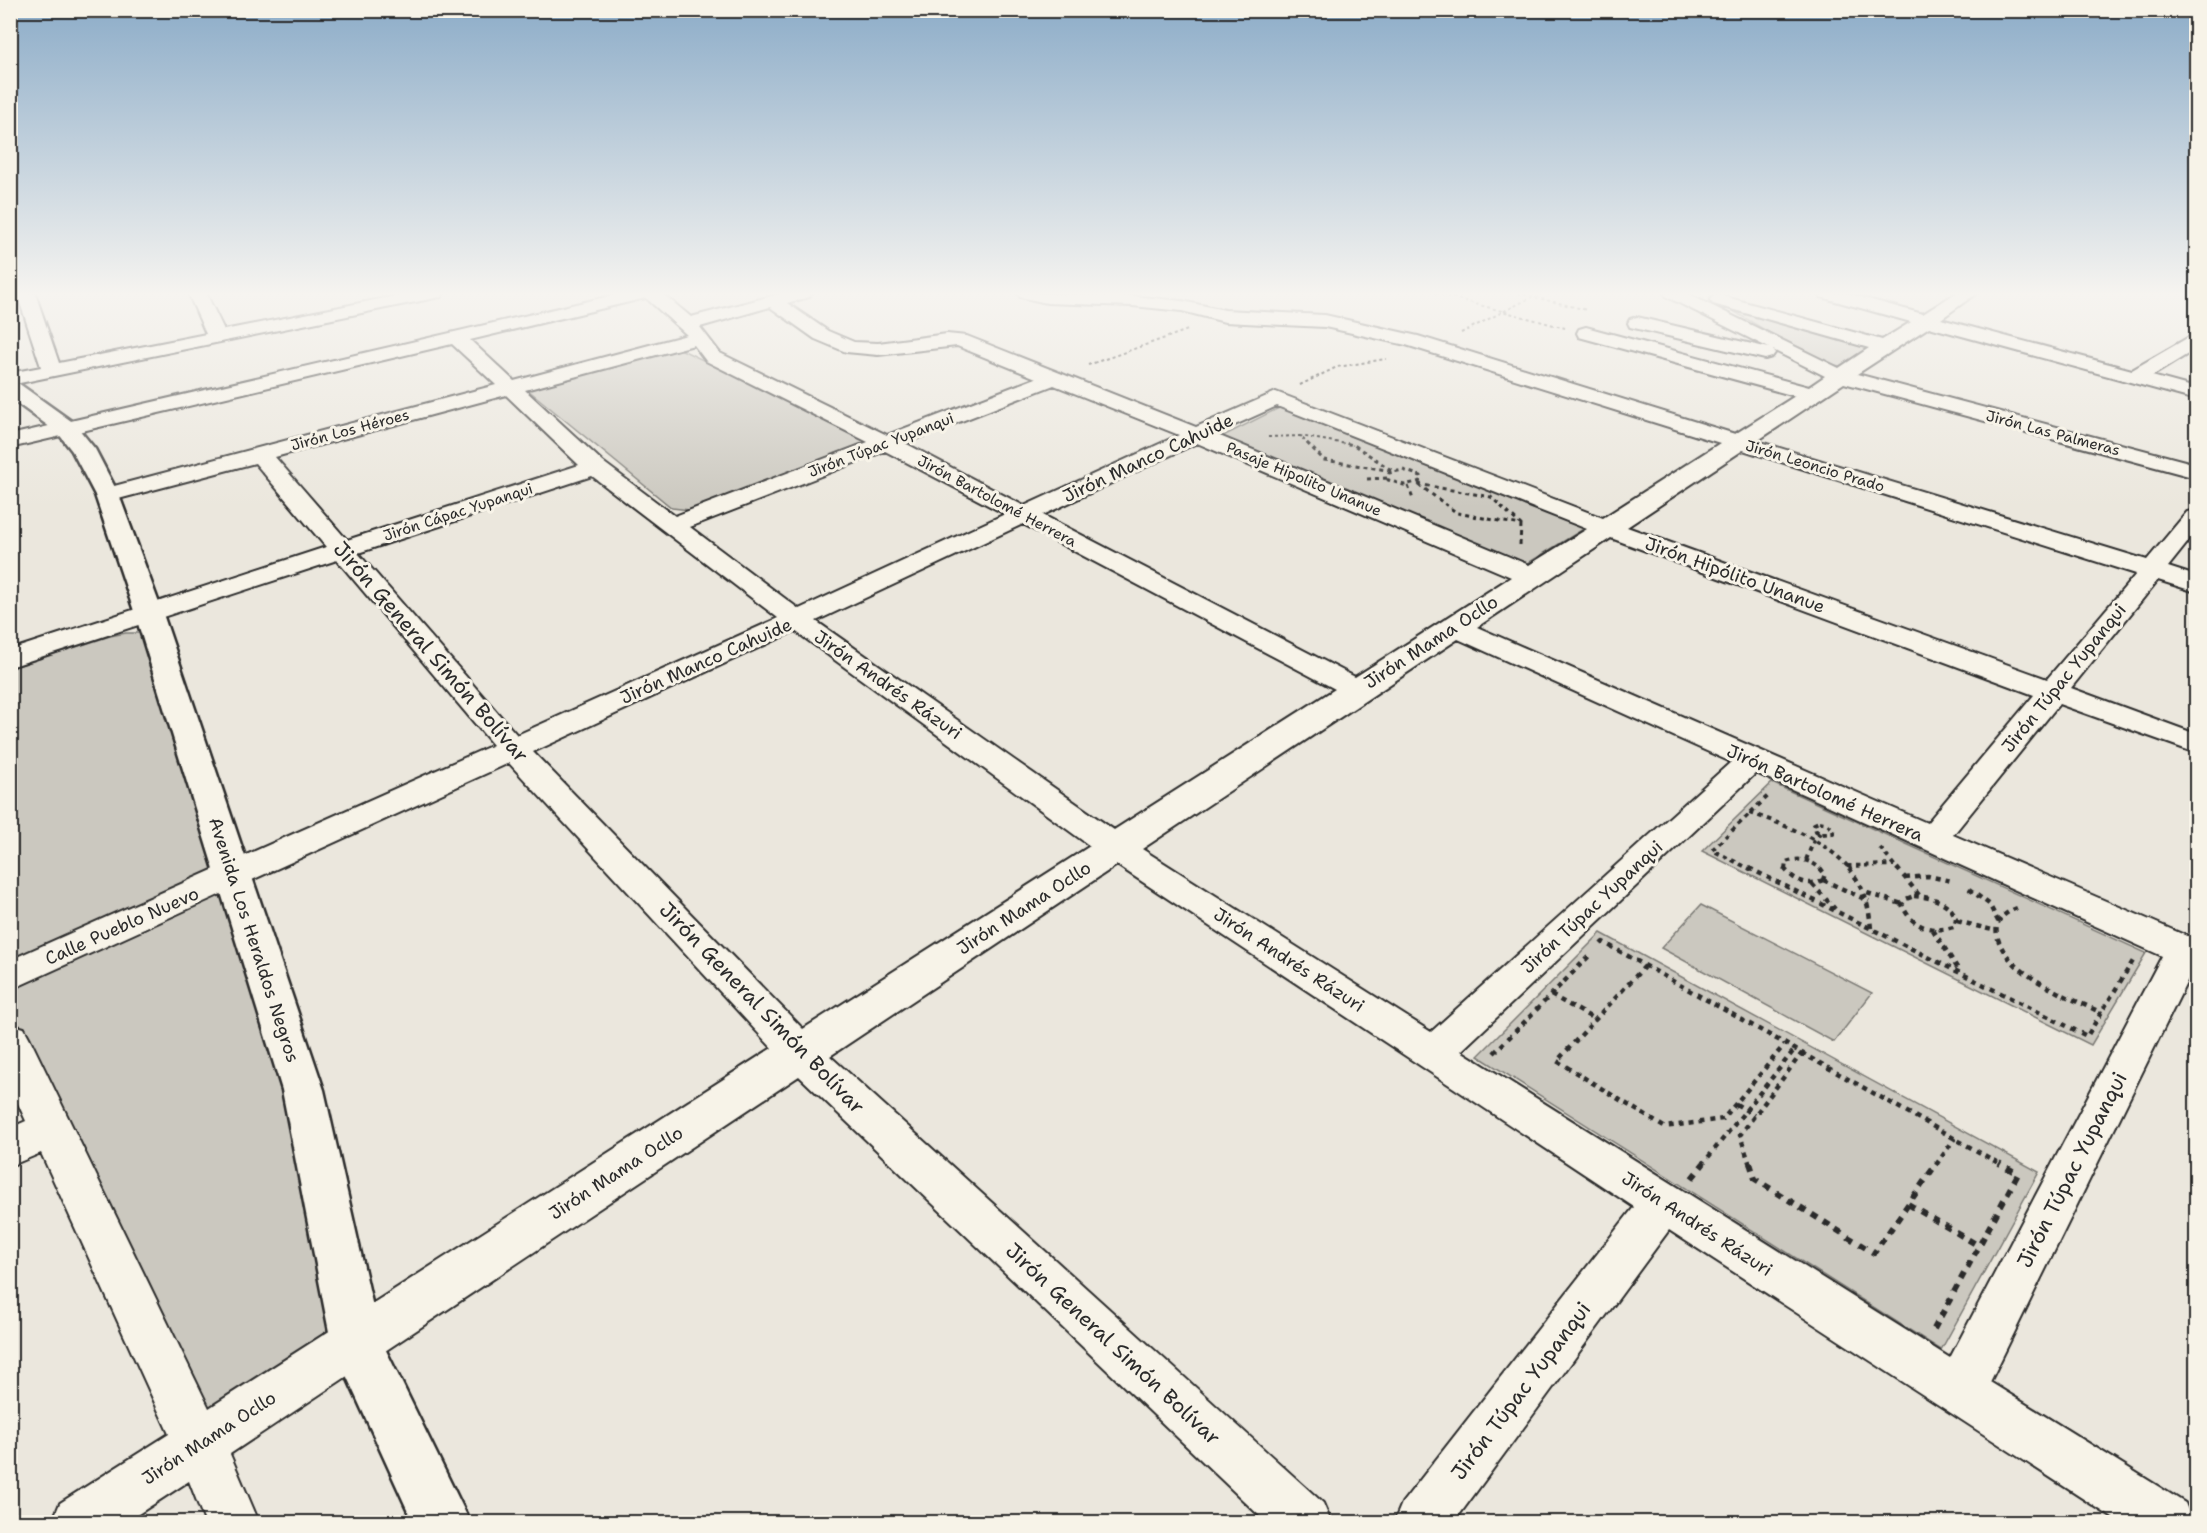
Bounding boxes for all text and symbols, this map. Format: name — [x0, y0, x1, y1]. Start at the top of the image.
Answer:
street label: Jirón Los Héroes — [289, 405, 411, 455]
street label: Jirón Las Palmeras — [1984, 405, 2122, 461]
street label: Jirón Túpac Yupanqui — [805, 408, 957, 482]
street label: Jirón Manco Cahuide — [1059, 408, 1237, 508]
street label: Jirón Leoncio Prado — [1743, 435, 1887, 497]
street label: Pasaje Hipolito Unanue — [1223, 437, 1385, 521]
street label: Jirón Bartolomé Herrera — [914, 451, 1081, 552]
street label: Jirón Cápac Yupanqui — [381, 478, 535, 546]
street label: Jirón Hipólito Unanue — [1642, 531, 1828, 619]
street label: Jirón General Simón Bolívar — [327, 535, 535, 769]
street label: Jirón Mama Ocllo — [1359, 590, 1503, 694]
street label: Jirón Túpac Yupanqui — [1996, 598, 2132, 758]
street label: Jirón Manco Cahuide — [616, 612, 796, 710]
street label: Jirón Andrés Rázuri — [809, 625, 967, 745]
street label: Jirón Bartolomé Herrera — [1723, 739, 1927, 847]
street label: Avenida Los Heraldos Negros — [203, 814, 305, 1066]
street label: Jirón Túpac Yupanqui — [1516, 835, 1668, 979]
street label: Jirón Mama Ocllo — [952, 856, 1096, 960]
street label: Calle Pueblo Nuevo — [41, 881, 203, 971]
street label: Jirón General Simón Bolívar — [653, 896, 871, 1120]
street label: Jirón Andrés Rázuri — [1209, 902, 1369, 1018]
street label: Jirón Túpac Yupanqui — [2010, 1067, 2134, 1273]
street label: Jirón Mama Ocllo — [544, 1121, 688, 1225]
street label: Jirón Andrés Rázuri — [1617, 1166, 1777, 1282]
street label: Jirón General Simón Bolívar — [999, 1237, 1227, 1451]
street label: Jirón Túpac Yupanqui — [1445, 1296, 1597, 1486]
street label: Jirón Mama Ocllo — [137, 1386, 281, 1490]

